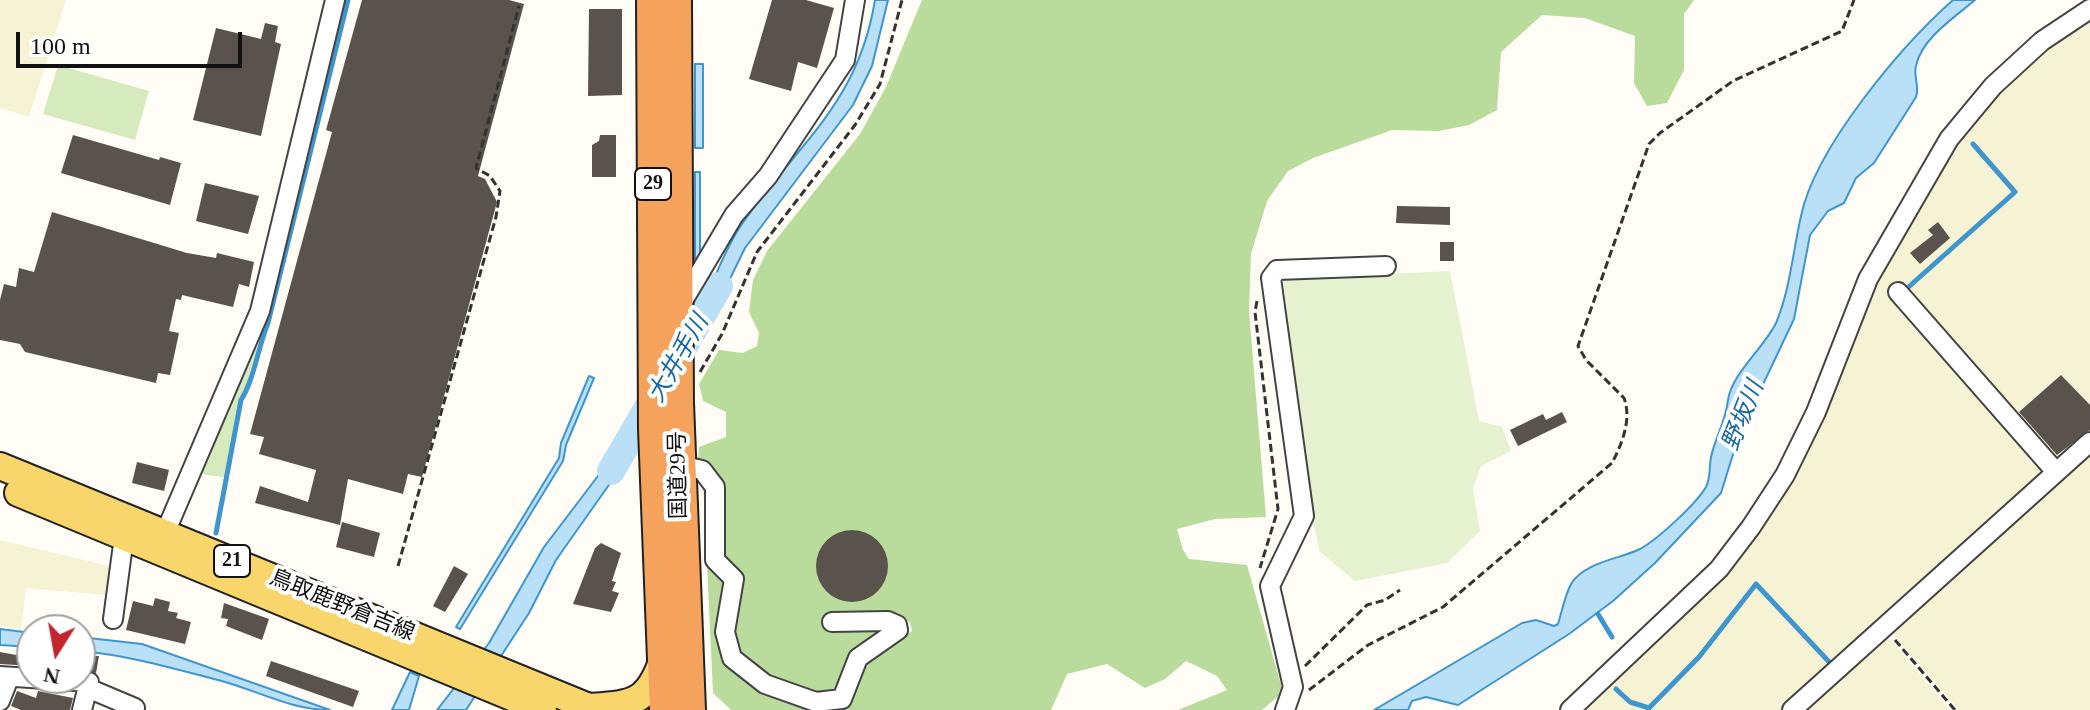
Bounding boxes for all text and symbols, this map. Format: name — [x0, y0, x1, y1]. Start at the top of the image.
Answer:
scale bar — [20, 16, 246, 66]
text: 100 m — [30, 33, 91, 59]
road number: 29 — [635, 168, 671, 200]
water label: 大井手川 — [643, 310, 715, 408]
water label: 野坂川 — [1717, 377, 1771, 455]
street label: 国道29号 — [665, 431, 693, 519]
road number: 21 — [214, 545, 250, 577]
street label: 鳥取鹿野倉吉線 — [266, 565, 418, 647]
north arrow — [16, 614, 96, 694]
text: N — [42, 662, 62, 690]

